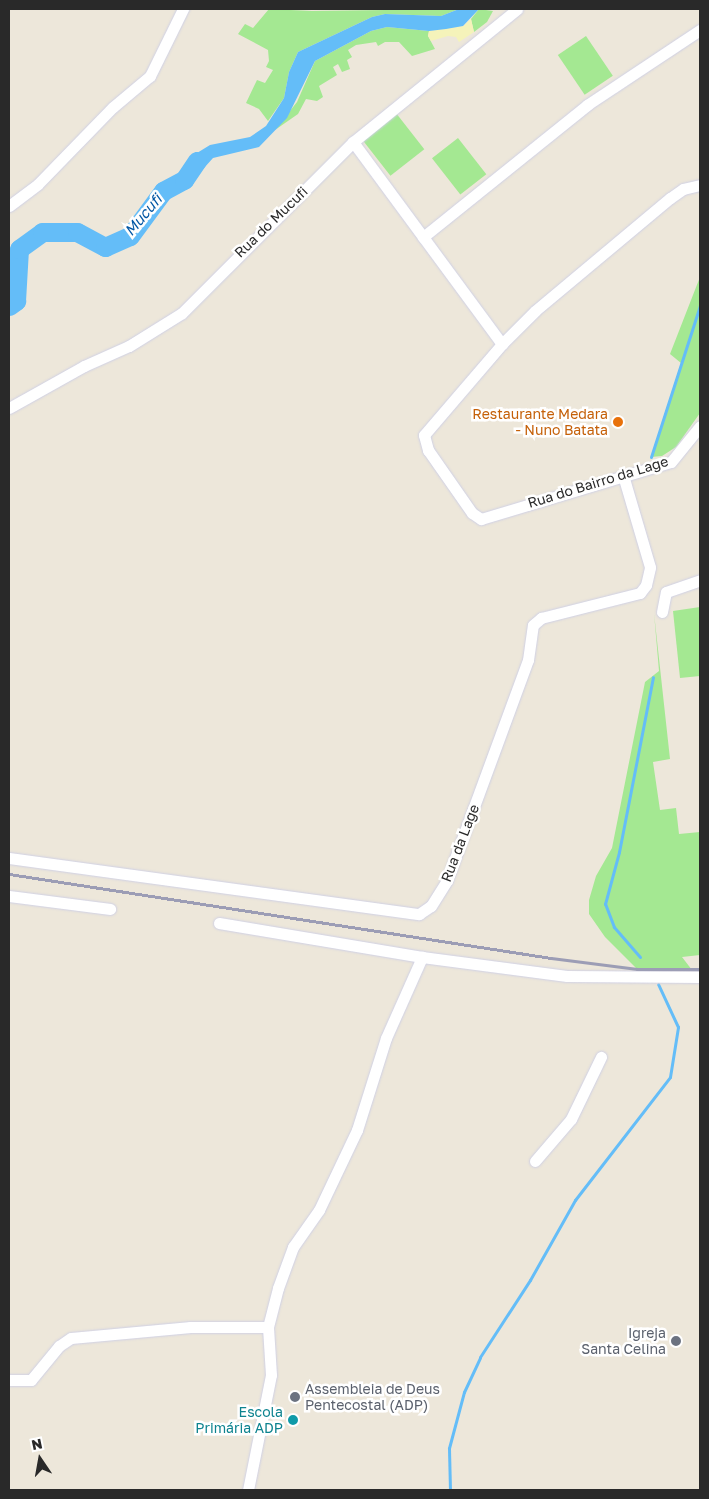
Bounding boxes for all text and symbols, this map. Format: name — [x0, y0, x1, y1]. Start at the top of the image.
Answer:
street label: Rua do Mucufi — [231, 183, 311, 261]
water label: Mucufi — [120, 191, 166, 239]
place label: Restaurante Medara - Nuno Batata — [472, 406, 608, 438]
marker: Restaurante Medara - Nuno Batata — [612, 416, 624, 428]
street label: Rua do Bairro da Lage — [526, 453, 670, 511]
street label: Rua da Lage — [437, 802, 483, 884]
place label: Igreja Santa Celina — [581, 1325, 666, 1358]
marker: Igreja Santa Celina — [670, 1335, 682, 1347]
place label: Assembleia de Deus Pentecostal (ADP) — [305, 1381, 440, 1414]
marker: Assembleia de Deus Pentecostal (ADP) — [289, 1391, 301, 1403]
place label: Escola Primária ADP — [195, 1404, 283, 1436]
marker: Escola Primária ADP — [287, 1414, 299, 1426]
north arrow — [15, 1434, 65, 1484]
text: N — [30, 1434, 44, 1453]

